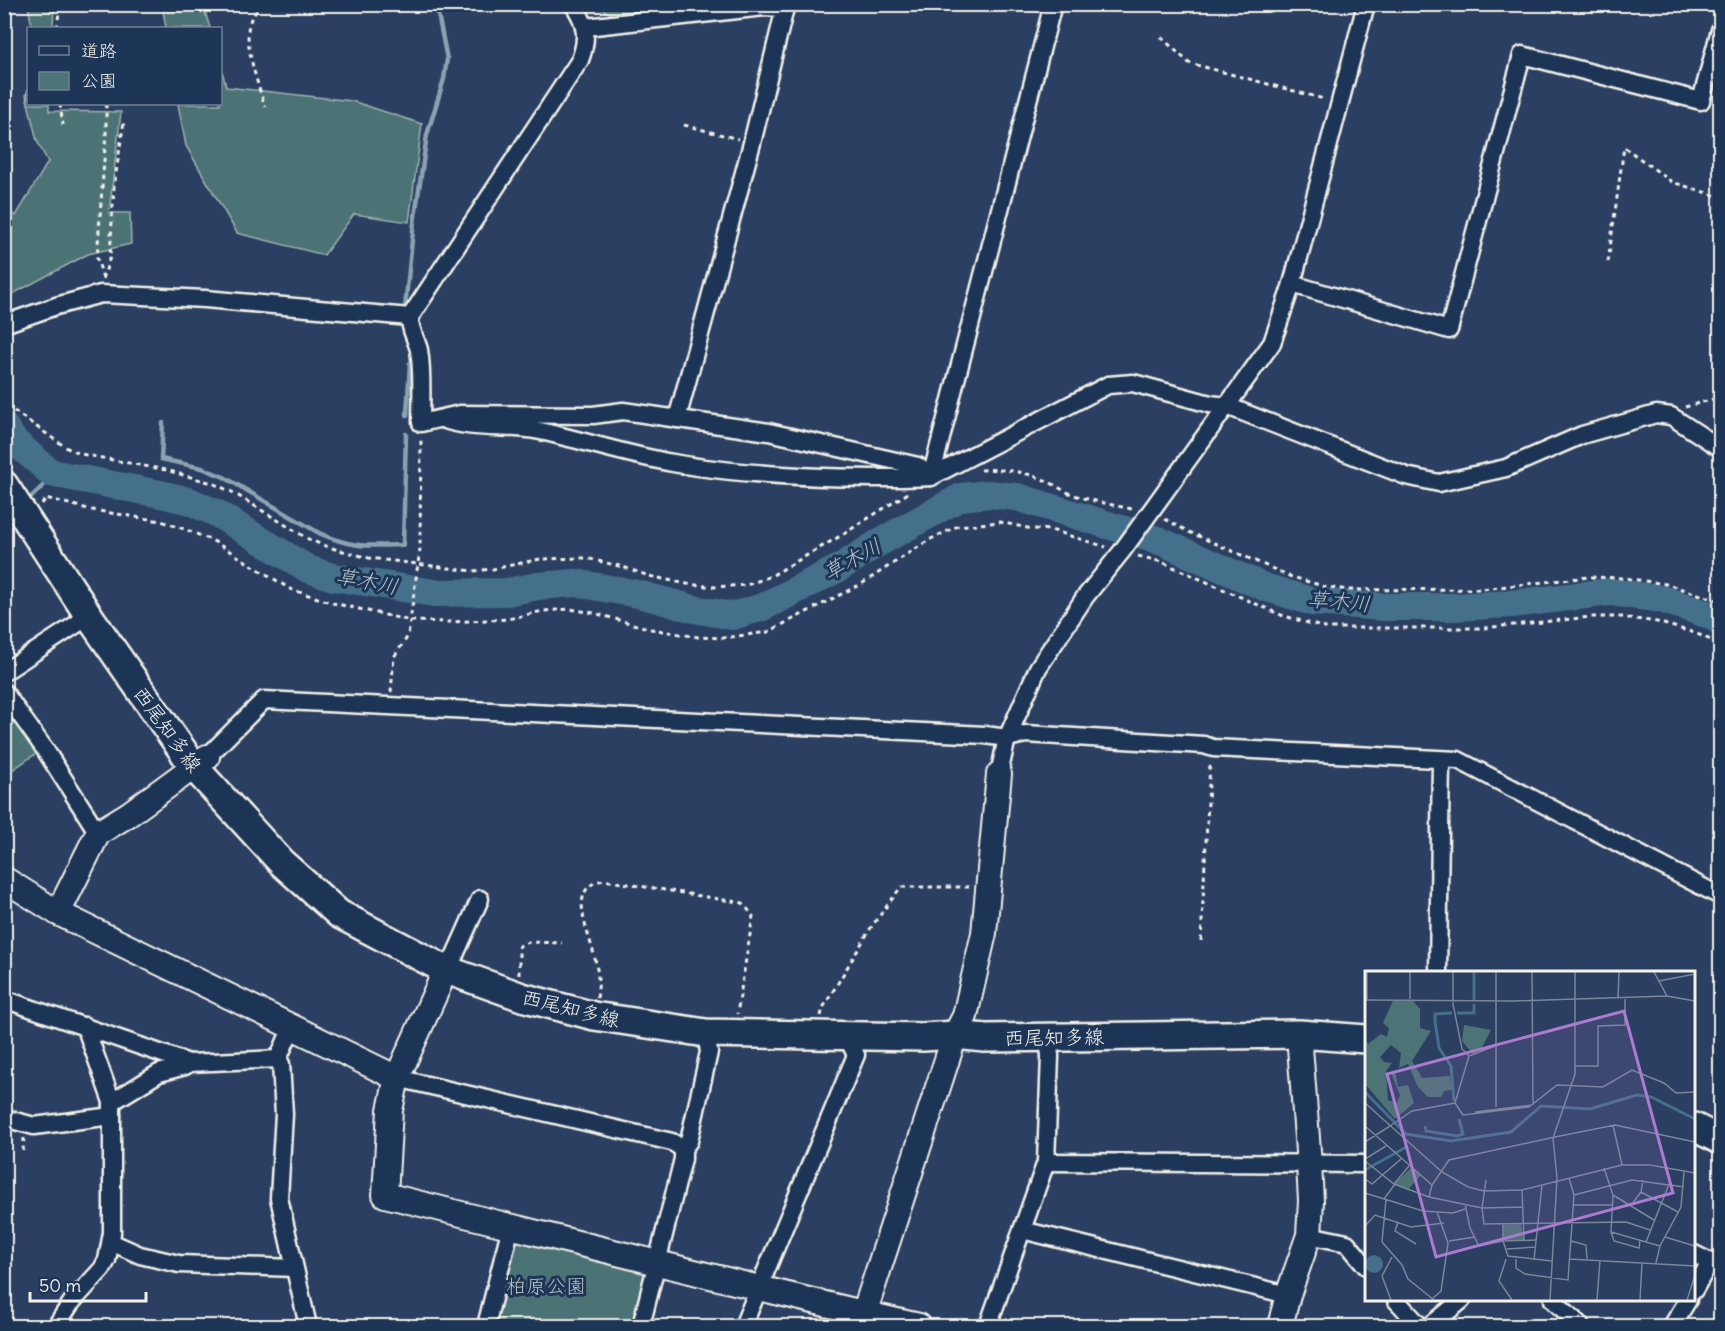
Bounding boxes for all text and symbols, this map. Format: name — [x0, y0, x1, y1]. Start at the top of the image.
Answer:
legend — [27, 27, 222, 105]
text: 道路 — [81, 39, 117, 62]
text: 公園 — [81, 69, 117, 92]
water label: 草木川 — [818, 532, 886, 586]
water label: 草木川 — [334, 562, 400, 600]
water label: 草木川 — [1306, 585, 1372, 617]
street label: 西尾知多線 — [128, 681, 208, 777]
inset map — [1365, 971, 1695, 1301]
street label: 西尾知多線 — [519, 984, 623, 1032]
street label: 西尾知多線 — [1004, 1024, 1104, 1050]
scale bar — [30, 1265, 146, 1303]
park label: 柏原公園 — [506, 1273, 586, 1298]
text: 50 m — [39, 1274, 81, 1297]

